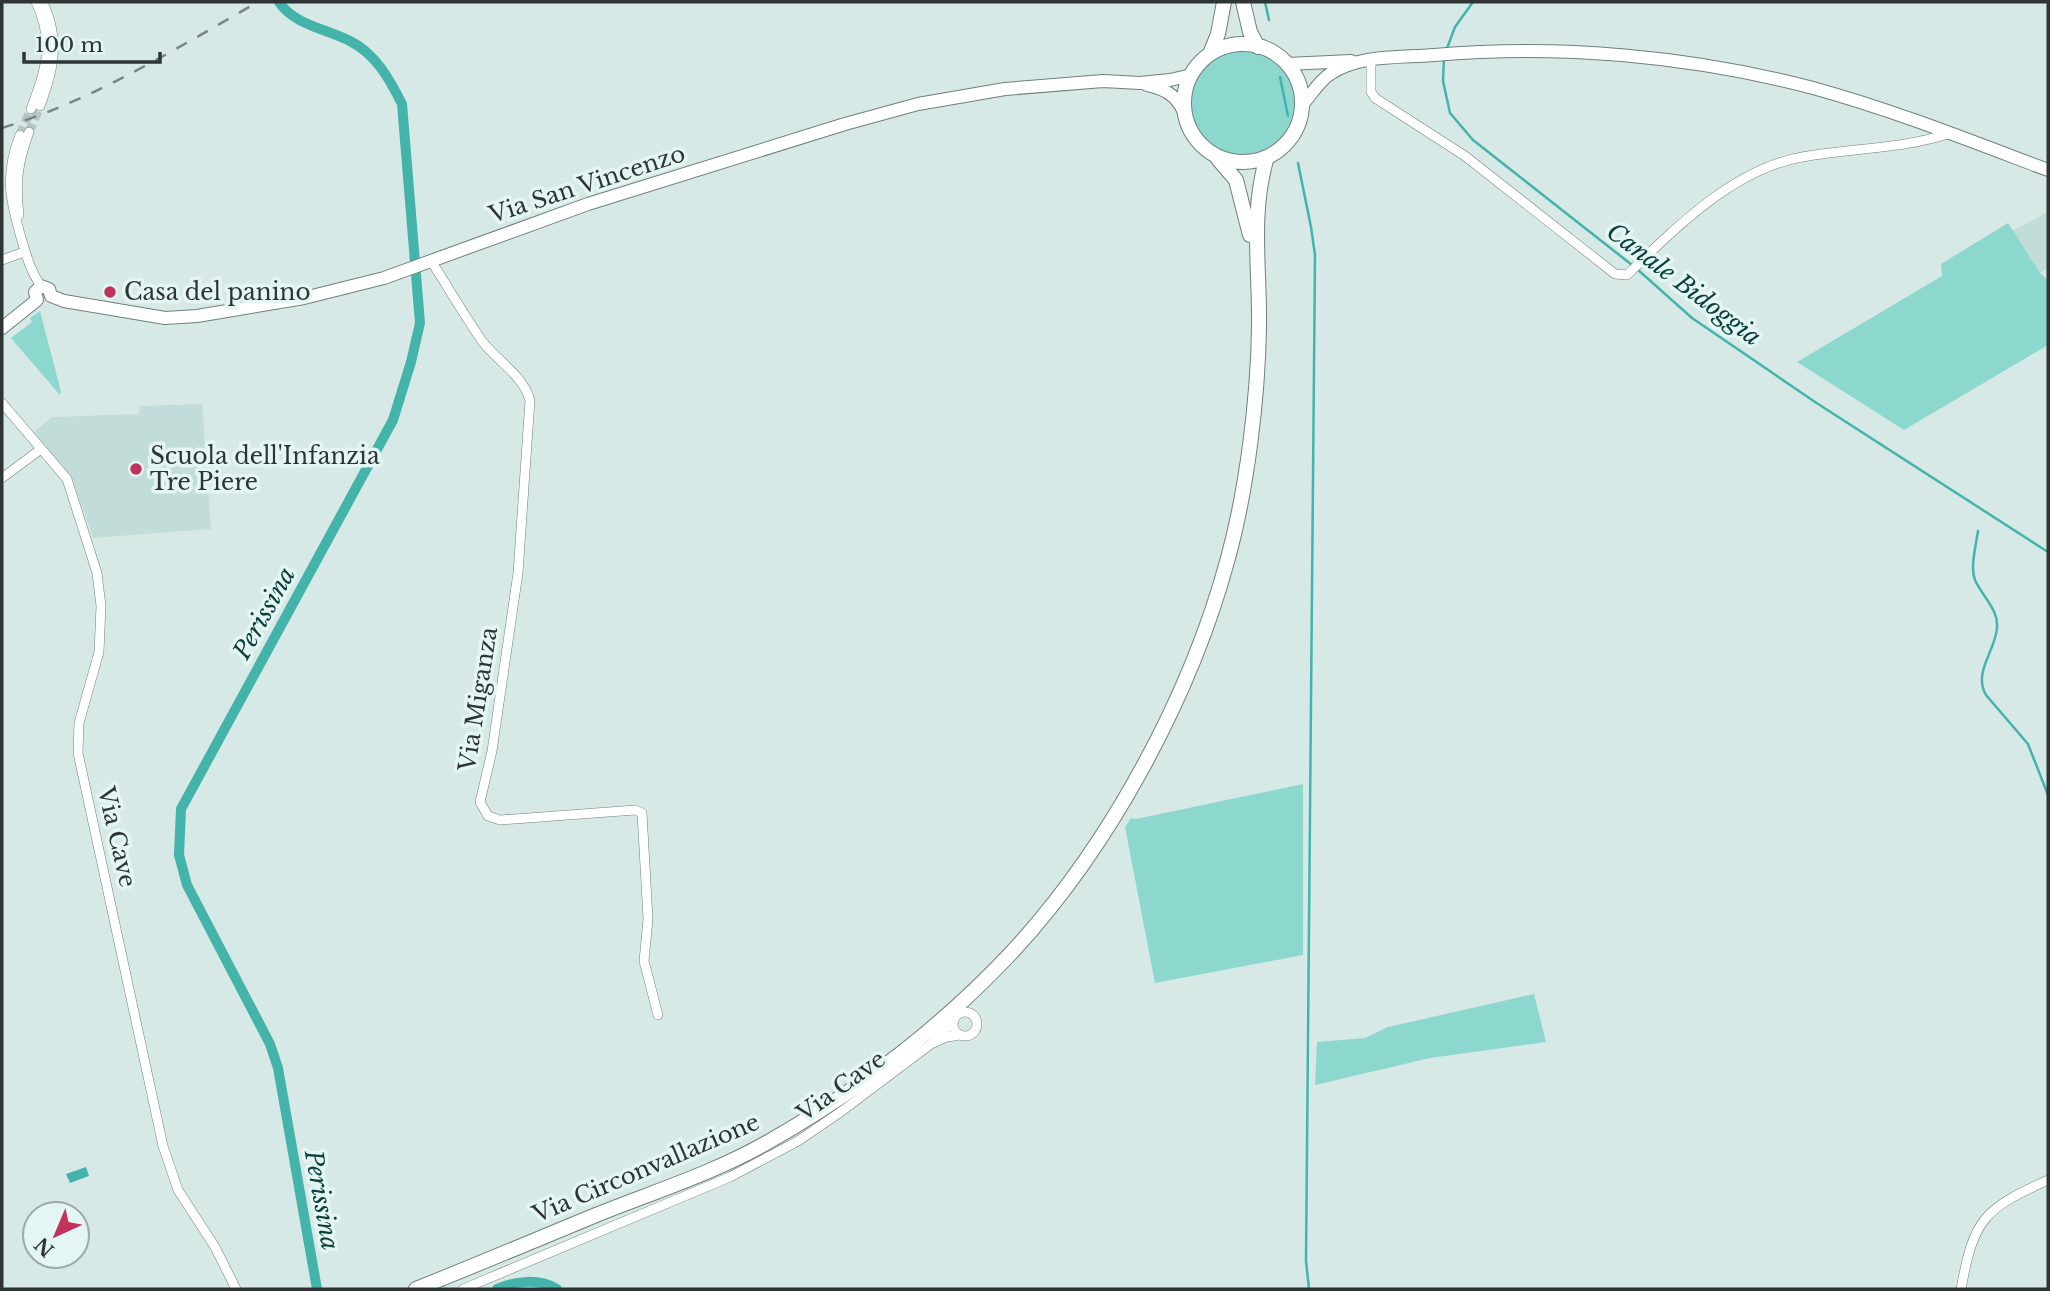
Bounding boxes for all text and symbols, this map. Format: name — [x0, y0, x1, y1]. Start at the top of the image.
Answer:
scale bar — [24, 21, 161, 65]
text: 100 m — [35, 32, 103, 58]
street label: Via San Vincenzo — [484, 139, 689, 229]
water label: Canale Bidoggia — [1601, 217, 1767, 351]
place label: Casa del panino — [124, 278, 310, 306]
marker: Casa del panino — [102, 284, 118, 300]
place label: Scuola dell'Infanzia Tre Piere — [150, 442, 380, 496]
marker: Scuola dell'Infanzia Tre Piere — [128, 461, 144, 477]
water label: Perissina — [226, 562, 301, 665]
street label: Via Miganza — [453, 625, 503, 774]
street label: Via Cave — [92, 783, 142, 890]
street label: Via Cave — [791, 1045, 891, 1128]
street label: Via Circonvallazione — [528, 1108, 764, 1229]
water label: Perissina — [299, 1147, 345, 1252]
north arrow — [21, 1200, 91, 1270]
text: N — [30, 1232, 59, 1261]

